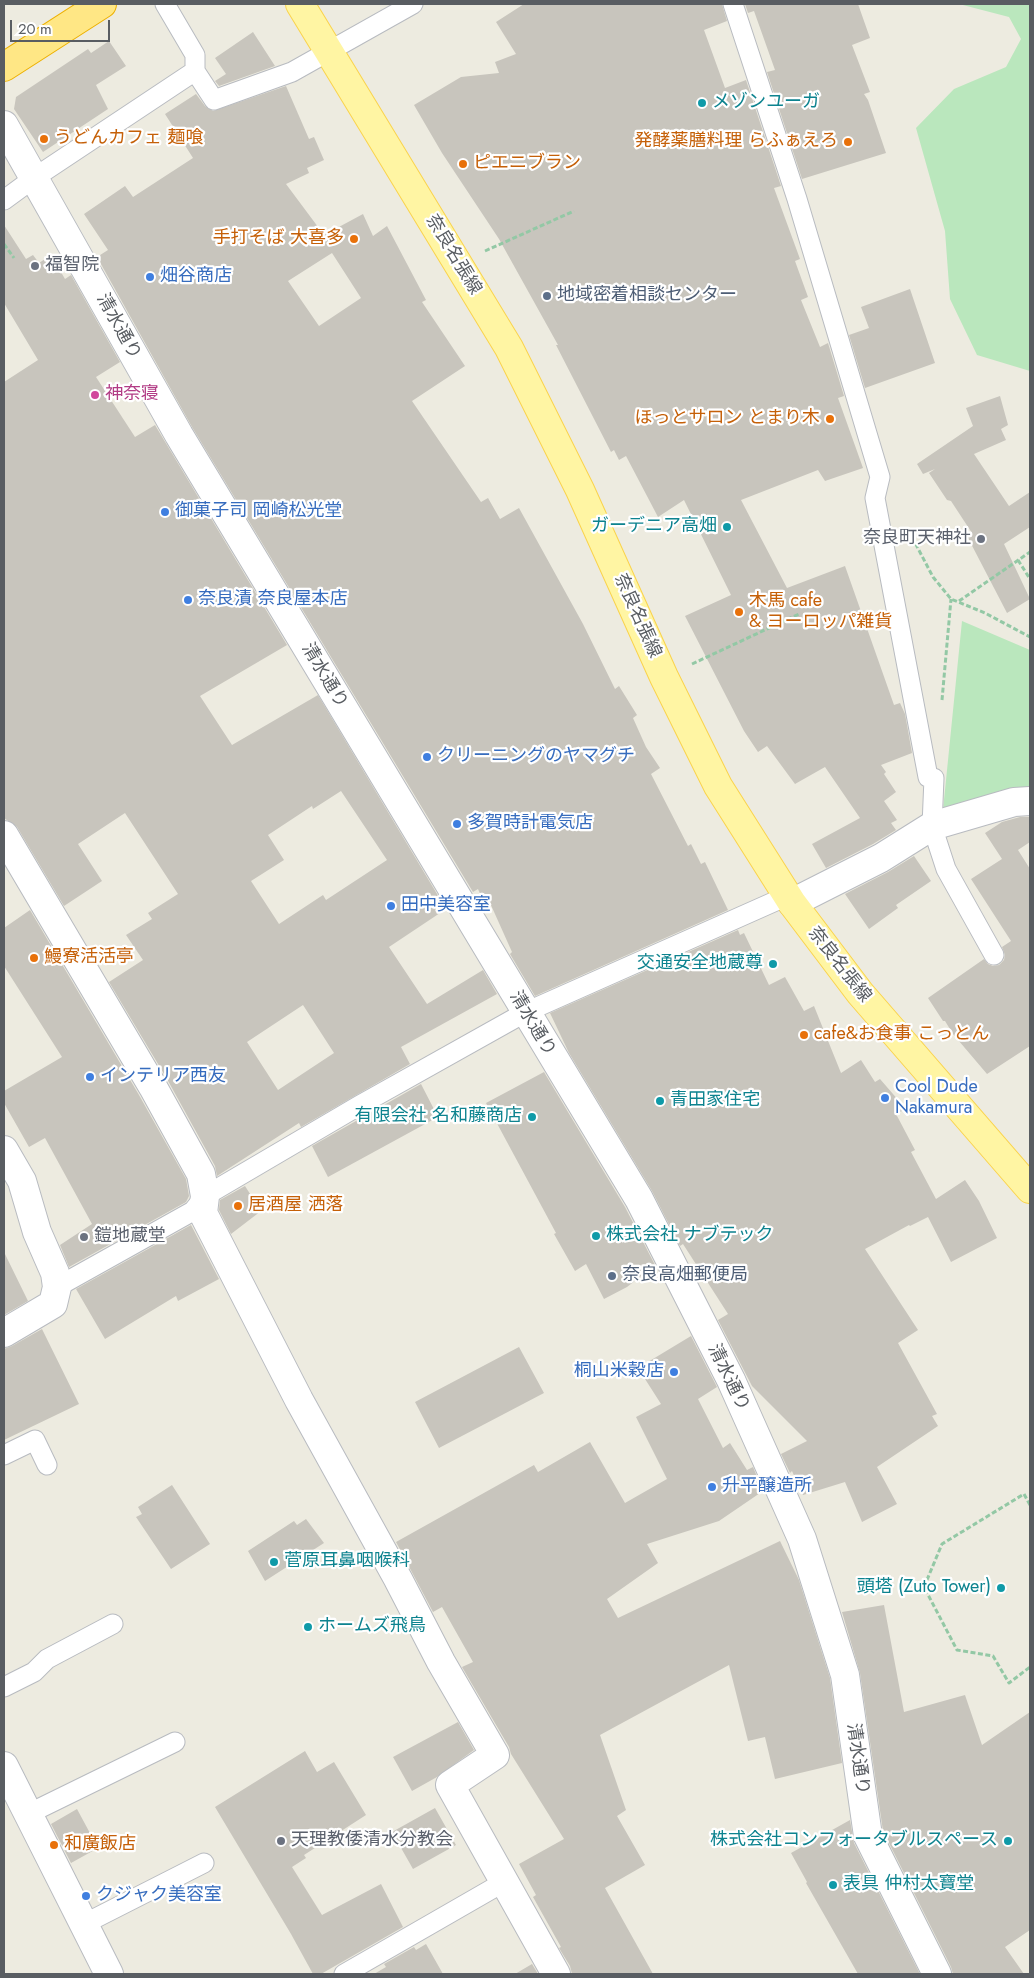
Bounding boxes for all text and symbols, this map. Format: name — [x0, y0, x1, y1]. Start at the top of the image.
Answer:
scale bar — [12, 10, 112, 42]
text: 20 m — [18, 18, 52, 40]
place label: メゾンユーガ — [712, 92, 820, 114]
marker: メゾンユーガ — [696, 97, 708, 109]
place label: うどんカフェ 麺喰 — [54, 128, 203, 150]
place label: 発酵薬膳料理 らふぁえろ — [635, 131, 838, 153]
marker: うどんカフェ 麺喰 — [38, 133, 50, 145]
marker: 発酵薬膳料理 らふぁえろ — [842, 136, 854, 148]
place label: ピエニブラン — [473, 153, 581, 175]
marker: ピエニブラン — [457, 158, 469, 170]
street label: 奈良名張線 — [421, 211, 485, 299]
place label: 手打そば 大喜多 — [213, 228, 344, 250]
marker: 手打そば 大喜多 — [348, 233, 360, 245]
place label: 福智院 — [45, 255, 99, 277]
marker: 福智院 — [29, 260, 41, 272]
place label: 畑谷商店 — [160, 266, 232, 288]
marker: 畑谷商店 — [144, 271, 156, 283]
place label: 地域密着相談センター — [557, 285, 737, 307]
street label: 清水通り — [91, 290, 145, 364]
marker: 地域密着相談センター — [541, 290, 553, 302]
place label: 神奈寝 — [105, 384, 159, 406]
marker: 神奈寝 — [89, 389, 101, 401]
place label: ほっとサロン とまり木 — [635, 408, 820, 430]
marker: ほっとサロン とまり木 — [824, 413, 836, 425]
place label: 御菓子司 岡崎松光堂 — [175, 501, 342, 523]
marker: 御菓子司 岡崎松光堂 — [159, 506, 171, 518]
place label: ガーデニア高畑 — [591, 516, 717, 538]
marker: ガーデニア高畑 — [721, 521, 733, 533]
place label: 奈良町天神社 — [863, 528, 971, 550]
marker: 奈良町天神社 — [975, 533, 987, 545]
street label: 奈良名張線 — [609, 570, 665, 662]
place label: 奈良漬 奈良屋本店 — [198, 589, 347, 611]
place label: 木馬 cafe & ヨーロッパ雑貨 — [749, 591, 893, 634]
marker: 奈良漬 奈良屋本店 — [182, 594, 194, 606]
marker: 木馬 cafe & ヨーロッパ雑貨 — [733, 606, 745, 618]
street label: 清水通り — [296, 640, 352, 712]
place label: クリーニングのヤマグチ — [437, 746, 635, 768]
marker: クリーニングのヤマグチ — [421, 751, 433, 763]
place label: 多賀時計電気店 — [467, 813, 593, 835]
marker: 多賀時計電気店 — [451, 818, 463, 830]
place label: 田中美容室 — [401, 895, 491, 917]
marker: 田中美容室 — [385, 900, 397, 912]
street label: 奈良名張線 — [803, 923, 875, 1007]
place label: 鰻寮活活亭 — [44, 947, 134, 969]
marker: 鰻寮活活亭 — [28, 952, 40, 964]
place label: 交通安全地蔵尊 — [637, 953, 763, 975]
marker: 交通安全地蔵尊 — [767, 958, 779, 970]
street label: 清水通り — [504, 988, 560, 1060]
place label: cafe&お食事 こっとん — [814, 1024, 989, 1046]
marker: cafe&お食事 こっとん — [798, 1029, 810, 1041]
place label: インテリア西友 — [100, 1066, 226, 1088]
marker: インテリア西友 — [84, 1071, 96, 1083]
place label: Cool Dude Nakamura — [895, 1077, 978, 1120]
place label: 青田家住宅 — [670, 1090, 760, 1112]
marker: Cool Dude Nakamura — [879, 1092, 891, 1104]
marker: 青田家住宅 — [654, 1095, 666, 1107]
place label: 有限会社 名和藤商店 — [355, 1106, 522, 1128]
marker: 有限会社 名和藤商店 — [526, 1111, 538, 1123]
place label: 居酒屋 洒落 — [248, 1195, 343, 1217]
marker: 居酒屋 洒落 — [232, 1200, 244, 1212]
place label: 株式会社 ナブテック — [606, 1225, 773, 1247]
place label: 鎧地蔵堂 — [94, 1226, 166, 1248]
marker: 株式会社 ナブテック — [590, 1230, 602, 1242]
marker: 鎧地蔵堂 — [78, 1231, 90, 1243]
place label: 奈良高畑郵便局 — [622, 1265, 748, 1287]
marker: 奈良高畑郵便局 — [606, 1270, 618, 1282]
street label: 清水通り — [703, 1341, 753, 1415]
place label: 桐山米穀店 — [574, 1361, 664, 1383]
marker: 桐山米穀店 — [668, 1366, 680, 1378]
place label: 升平醸造所 — [722, 1476, 812, 1498]
marker: 升平醸造所 — [706, 1481, 718, 1493]
place label: 菅原耳鼻咽喉科 — [284, 1551, 410, 1573]
marker: 菅原耳鼻咽喉科 — [268, 1556, 280, 1568]
place label: 頭塔 (Zuto Tower) — [857, 1577, 991, 1599]
marker: 頭塔 (Zuto Tower) — [995, 1582, 1007, 1594]
place label: ホームズ飛鳥 — [318, 1616, 426, 1638]
marker: ホームズ飛鳥 — [302, 1621, 314, 1633]
street label: 清水通り — [841, 1722, 873, 1796]
place label: 天理教倭清水分教会 — [291, 1830, 453, 1852]
place label: 株式会社コンフォータブルスペース — [710, 1830, 998, 1852]
place label: 和廣飯店 — [64, 1834, 136, 1856]
marker: 天理教倭清水分教会 — [275, 1835, 287, 1847]
marker: 株式会社コンフォータブルスペース — [1002, 1835, 1014, 1847]
marker: 和廣飯店 — [48, 1839, 60, 1851]
place label: 表具 仲村太寶堂 — [843, 1874, 974, 1896]
marker: 表具 仲村太寶堂 — [827, 1879, 839, 1891]
place label: クジャク美容室 — [96, 1885, 222, 1907]
marker: クジャク美容室 — [80, 1890, 92, 1902]

